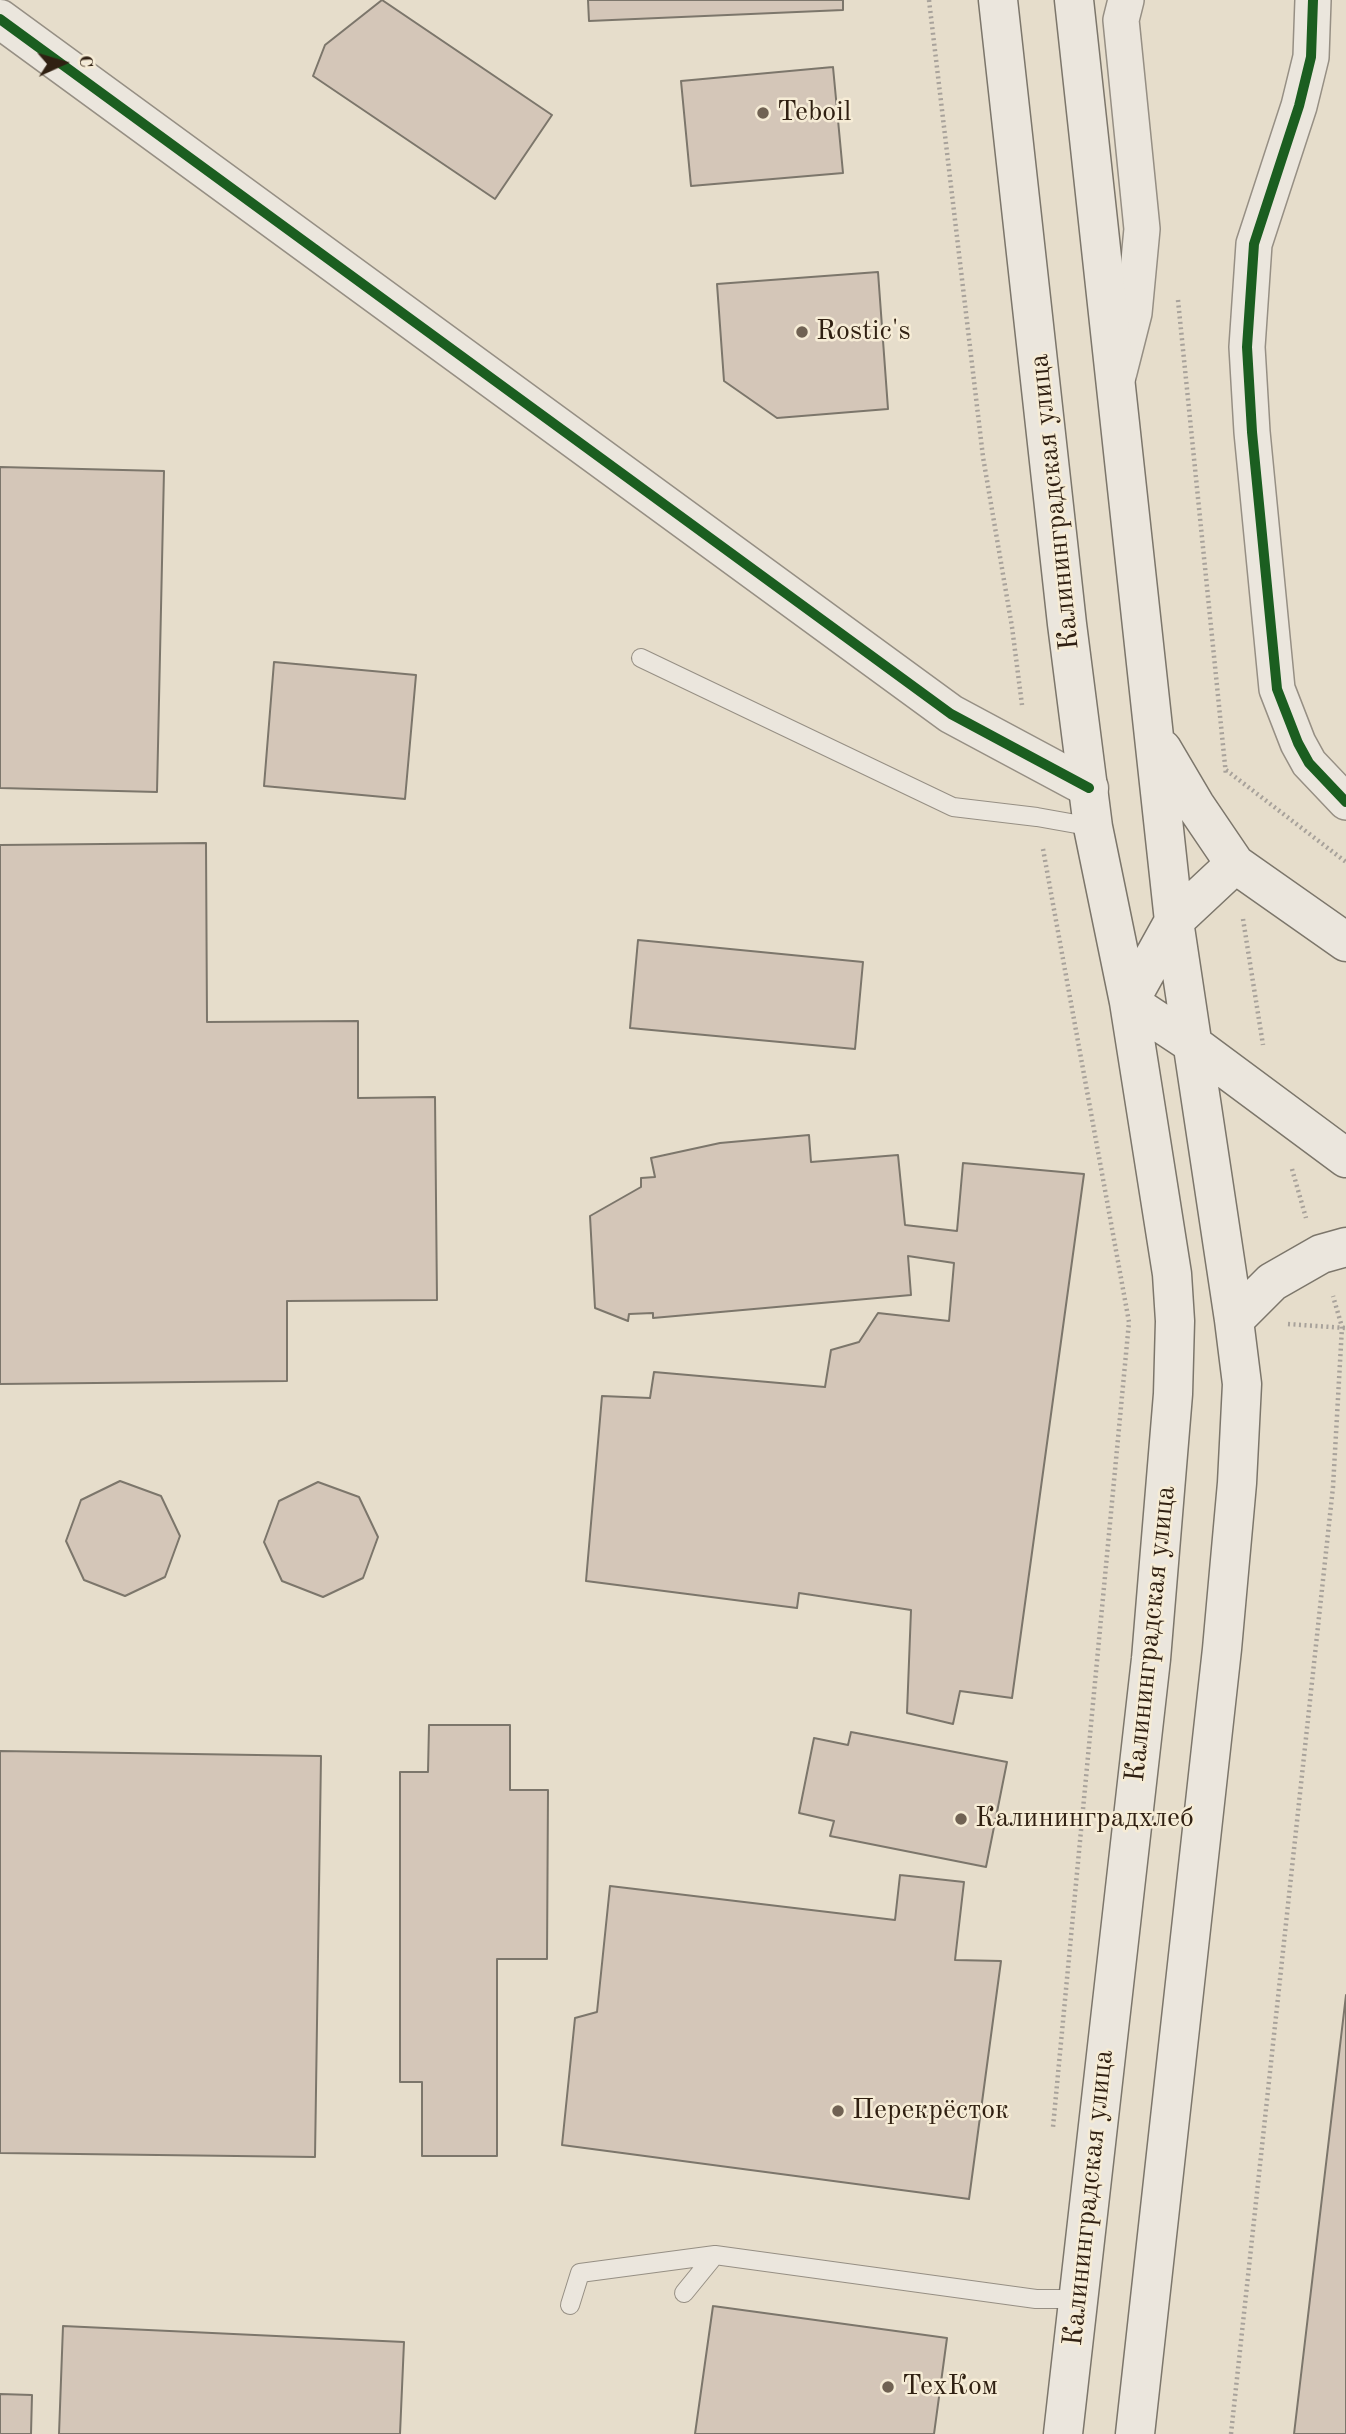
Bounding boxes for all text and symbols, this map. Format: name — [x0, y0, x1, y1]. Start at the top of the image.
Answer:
north arrow — [28, 28, 98, 98]
text: С — [75, 55, 94, 68]
place label: Teboil — [777, 96, 851, 130]
marker: Teboil — [755, 105, 771, 121]
place label: Rostic's — [816, 315, 911, 349]
marker: Rostic's — [794, 324, 810, 340]
street label: Калининградская улица — [1023, 352, 1087, 652]
street label: Калининградская улица — [1119, 1484, 1183, 1784]
place label: Калининградхлеб — [975, 1802, 1194, 1836]
marker: Калининградхлеб — [953, 1811, 969, 1827]
street label: Калининградская улица — [1057, 2048, 1121, 2348]
place label: Перекрёсток — [852, 2094, 1009, 2128]
marker: Перекрёсток — [830, 2103, 846, 2119]
place label: ТехКом — [902, 2370, 998, 2404]
marker: ТехКом — [880, 2379, 896, 2395]

